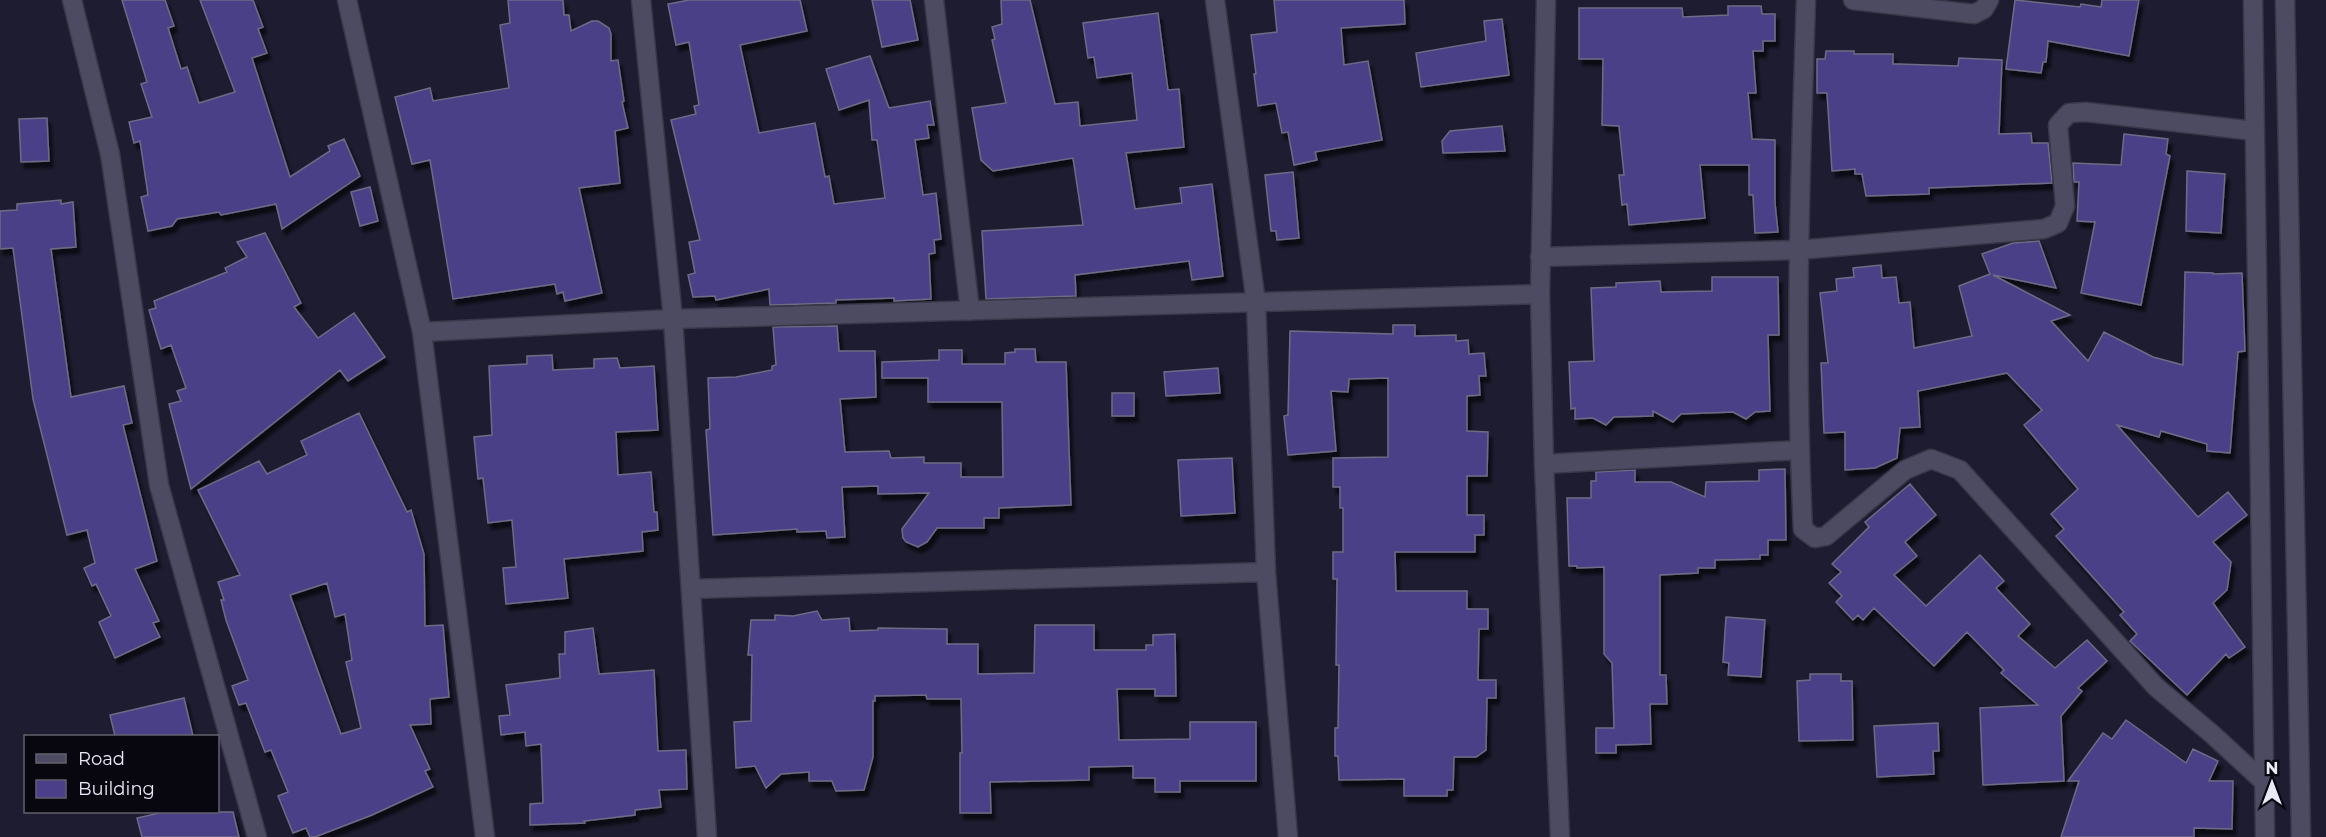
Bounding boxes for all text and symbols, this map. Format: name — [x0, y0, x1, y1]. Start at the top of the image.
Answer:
legend — [24, 735, 219, 813]
text: Road — [78, 748, 125, 770]
north arrow — [2242, 753, 2302, 813]
text: N — [2266, 759, 2278, 778]
text: Building — [78, 778, 155, 800]

